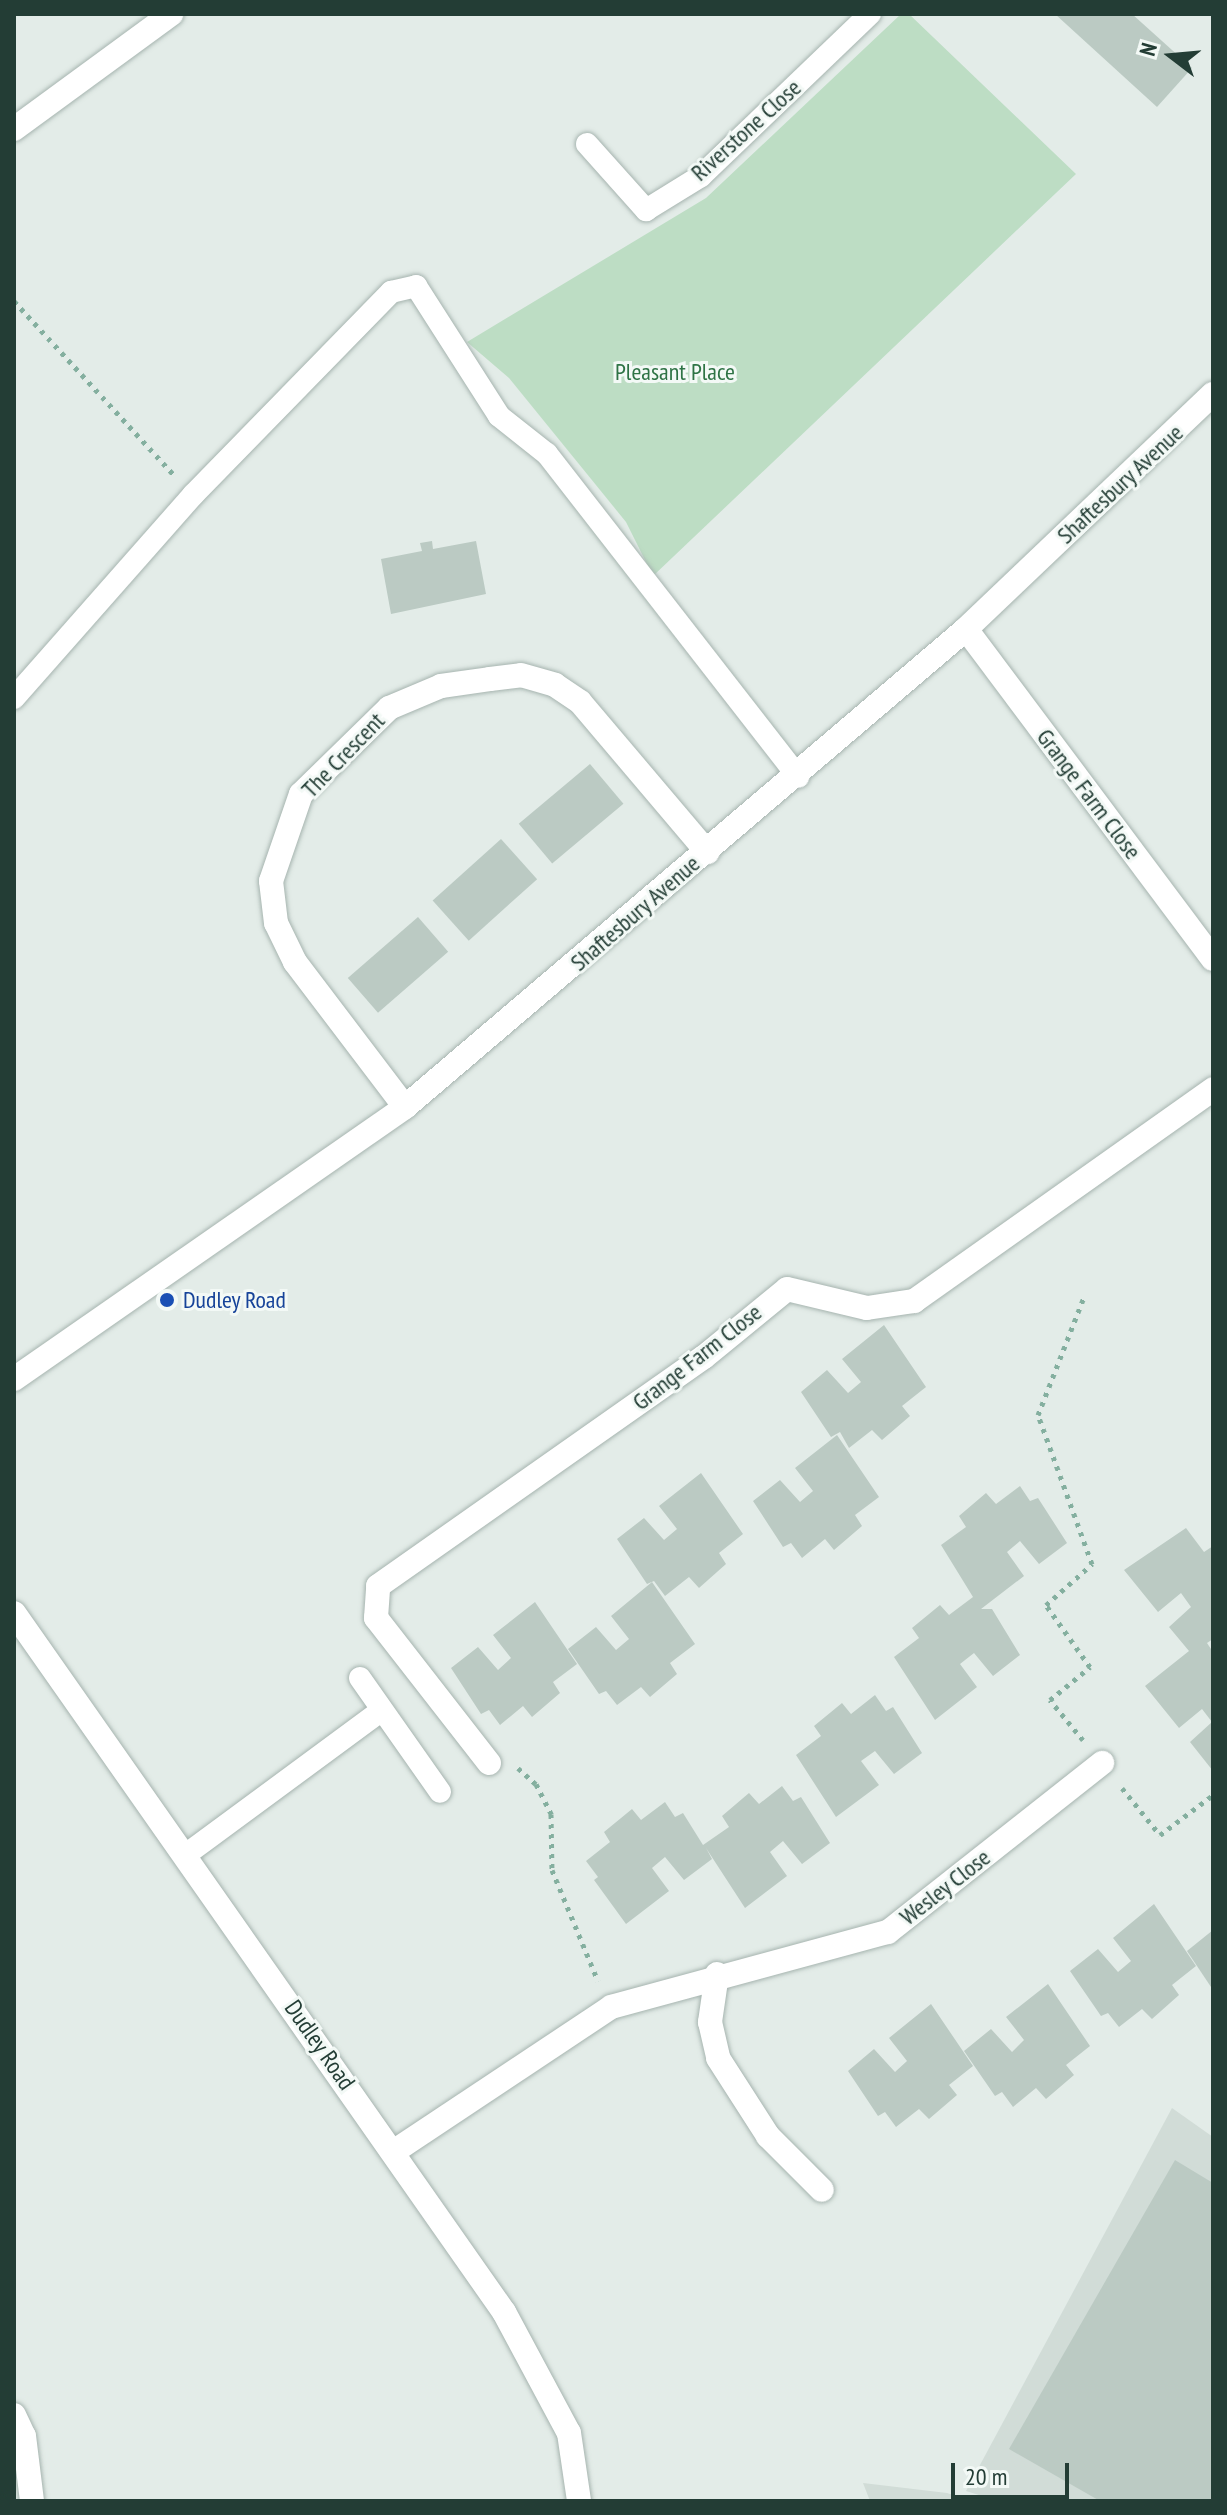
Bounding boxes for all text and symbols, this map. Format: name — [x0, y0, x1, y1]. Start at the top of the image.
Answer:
north arrow — [1131, 16, 1211, 96]
text: N — [1133, 40, 1163, 59]
street label: Riverstone Close — [685, 73, 807, 187]
park label: Pleasant Place — [615, 358, 735, 386]
street label: Shaftesbury Avenue — [1051, 418, 1189, 550]
street label: The Crescent — [296, 707, 390, 803]
street label: Grange Farm Close — [1031, 723, 1147, 865]
street label: Shaftesbury Avenue — [564, 849, 706, 977]
place label: Dudley Road — [183, 1286, 287, 1314]
marker: Dudley Road — [158, 1291, 176, 1309]
street label: Grange Farm Close — [627, 1298, 767, 1416]
street label: Wesley Close — [894, 1843, 996, 1931]
street label: Dudley Road — [279, 1994, 361, 2096]
scale bar — [955, 2447, 1073, 2497]
text: 20 m — [965, 2461, 1007, 2492]

